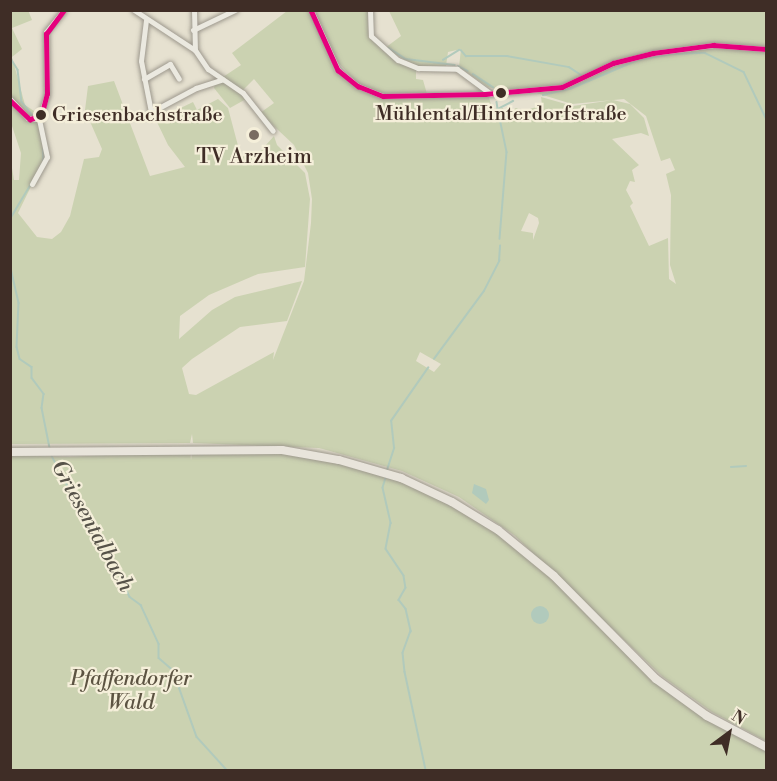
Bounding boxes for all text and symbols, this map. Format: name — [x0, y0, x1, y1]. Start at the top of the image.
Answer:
marker: Mühlental/Hinterdorfstraße — [495, 87, 507, 99]
place label: Mühlental/Hinterdorfstraße — [375, 102, 627, 126]
place label: Griesenbachstraße — [52, 103, 223, 127]
marker: Griesenbachstraße — [35, 109, 47, 121]
marker: TV Arzheim — [247, 128, 261, 142]
place label: TV Arzheim — [196, 144, 312, 170]
water label: Griesentalbach — [45, 456, 139, 596]
park label: Pfaffendorfer Wald — [70, 666, 192, 716]
north arrow — [699, 703, 759, 763]
text: N — [728, 706, 749, 730]

